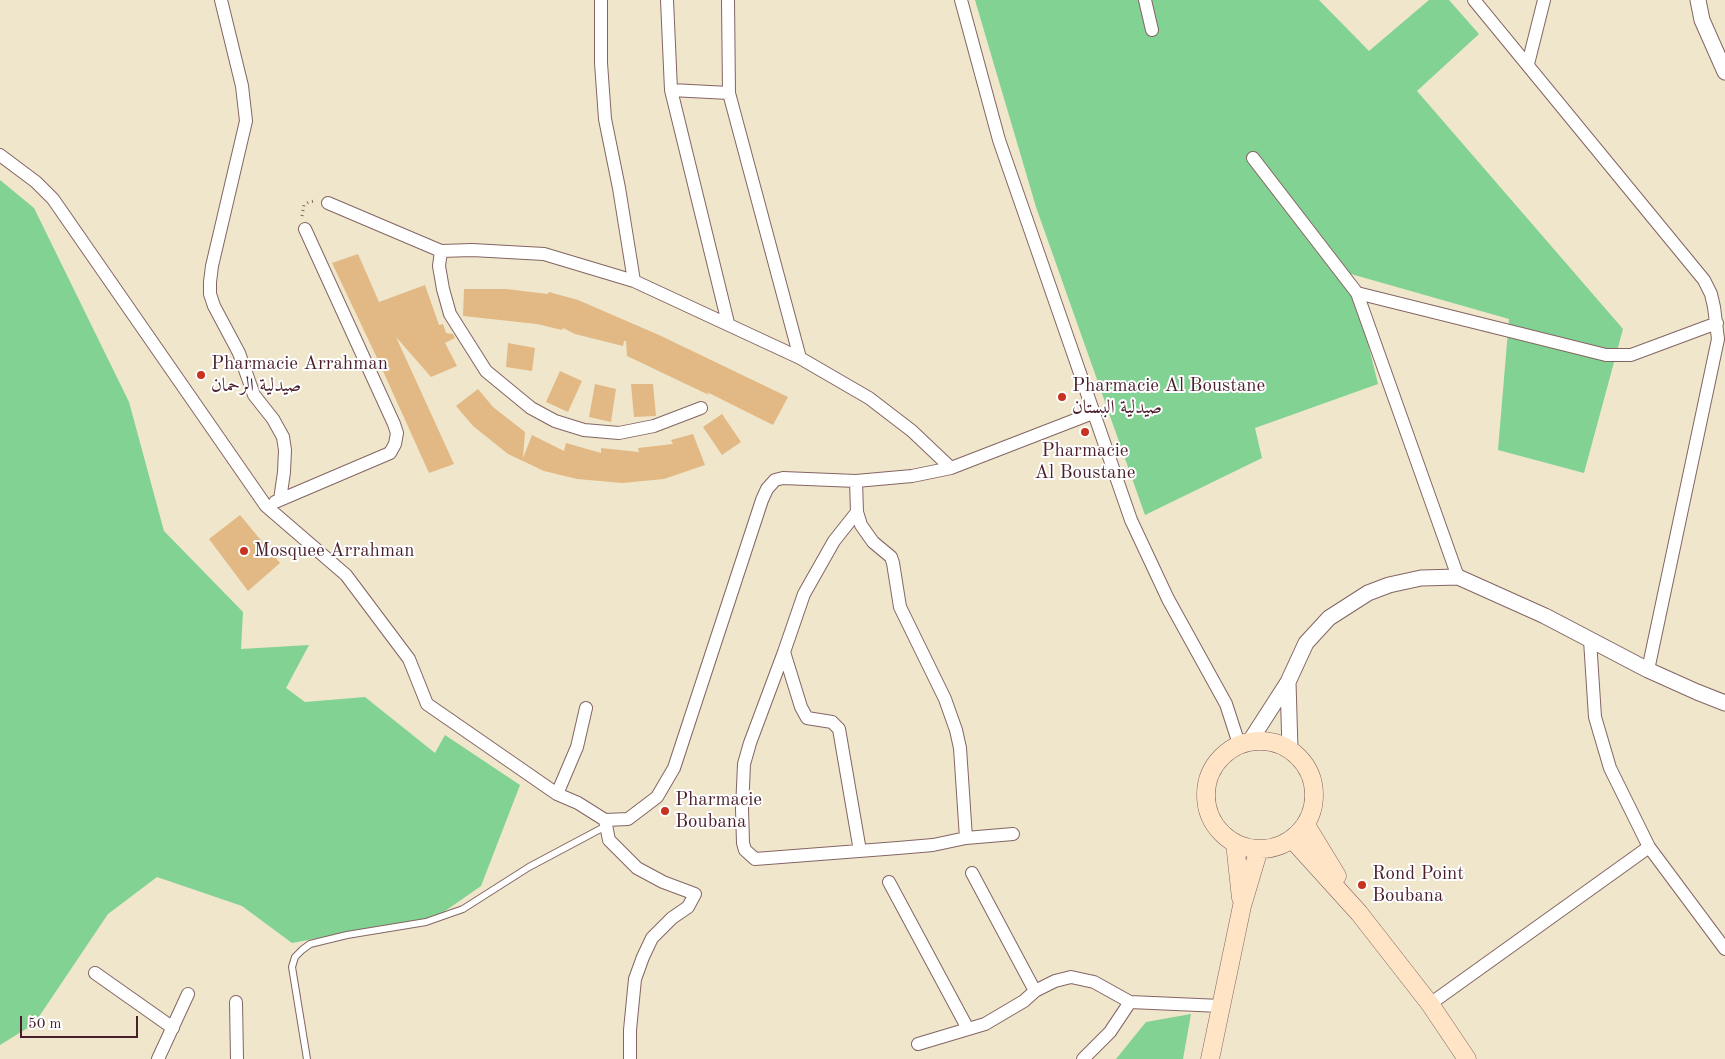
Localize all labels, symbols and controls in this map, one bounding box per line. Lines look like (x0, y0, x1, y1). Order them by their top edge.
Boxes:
place label: Pharmacie Arrahman صيدلية الرحمان (211, 353, 388, 397)
marker: Pharmacie Arrahman صيدلية الرحمان (195, 369, 207, 381)
place label: Pharmacie Al Boustane صيدلية البستان (1072, 375, 1265, 419)
marker: Pharmacie Al Boustane صيدلية البستان (1056, 391, 1068, 403)
marker: Pharmacie Al Boustane (1079, 426, 1091, 438)
place label: Pharmacie Al Boustane (1035, 440, 1135, 484)
place label: Mosquee Arrahman (254, 540, 415, 562)
marker: Mosquee Arrahman (238, 545, 250, 557)
place label: Pharmacie Boubana (675, 789, 762, 833)
marker: Pharmacie Boubana (659, 805, 671, 817)
place label: Rond Point Boubana (1372, 863, 1464, 907)
marker: Rond Point Boubana (1356, 879, 1368, 891)
scale bar (22, 1006, 140, 1038)
text: 50 m (28, 1017, 62, 1032)

